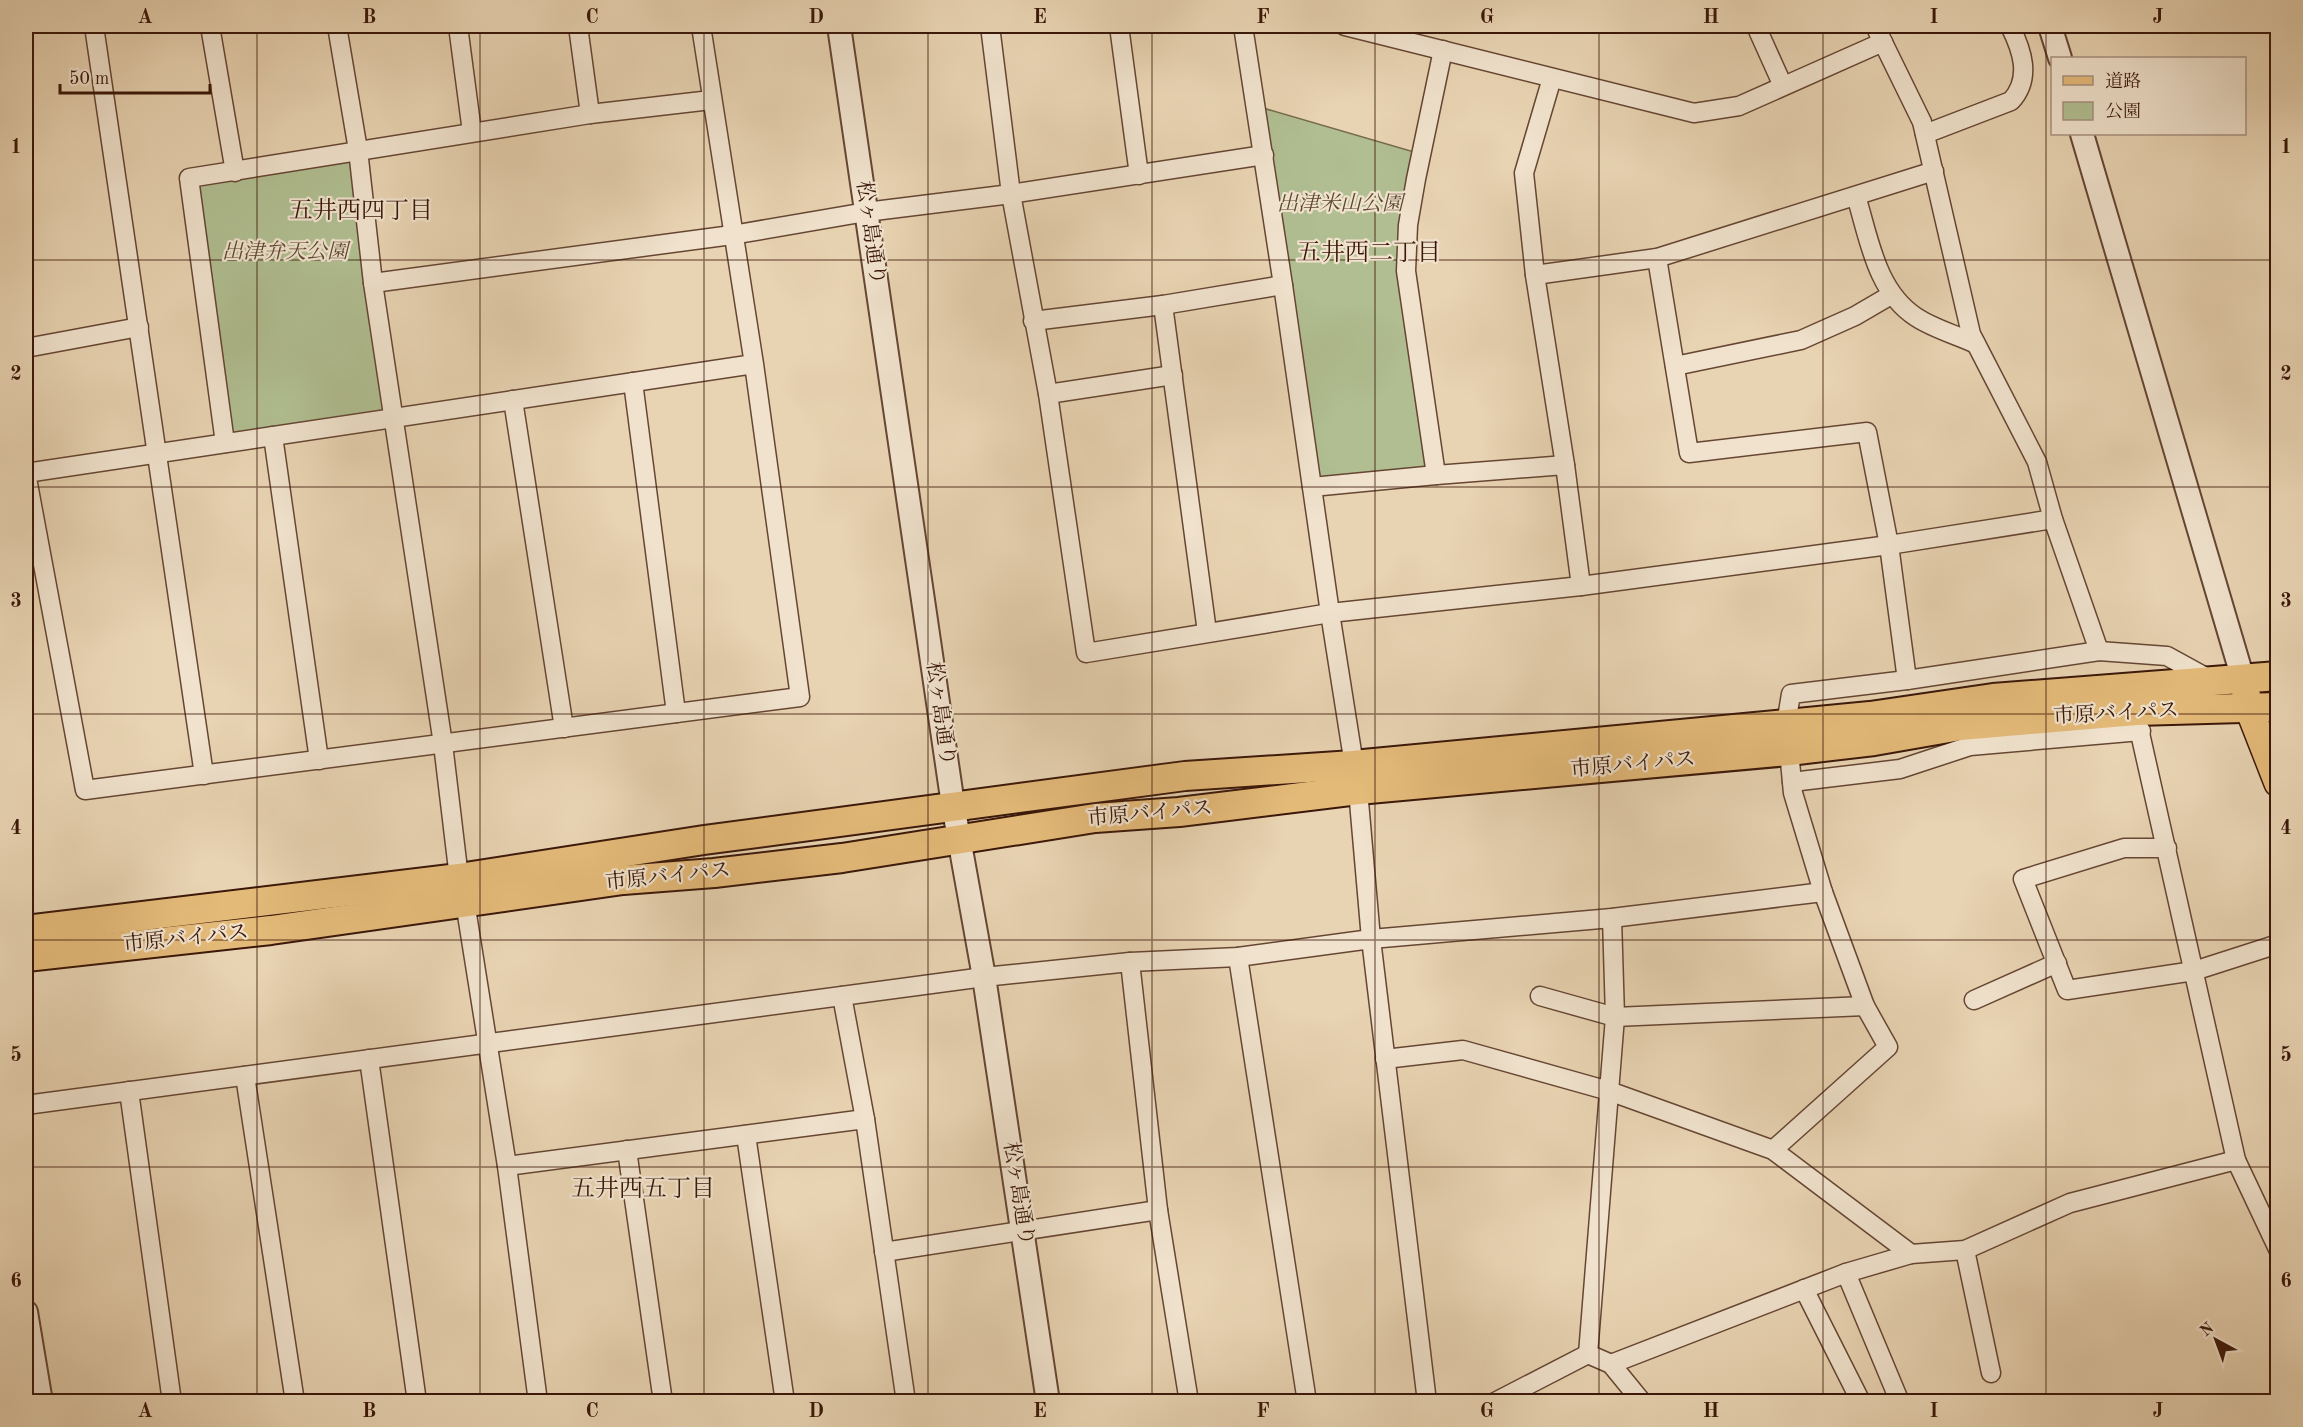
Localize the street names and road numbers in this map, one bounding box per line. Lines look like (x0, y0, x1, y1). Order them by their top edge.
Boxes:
street label: 松ヶ島通り (852, 179, 890, 286)
street label: 松ヶ島通り (922, 660, 960, 767)
street label: 市原バイパス (2053, 698, 2179, 728)
street label: 市原バイパス (1569, 747, 1696, 781)
street label: 市原バイパス (1086, 796, 1213, 830)
street label: 市原バイパス (604, 858, 732, 894)
street label: 市原バイパス (122, 920, 250, 956)
street label: 松ヶ島通り (999, 1140, 1039, 1247)

